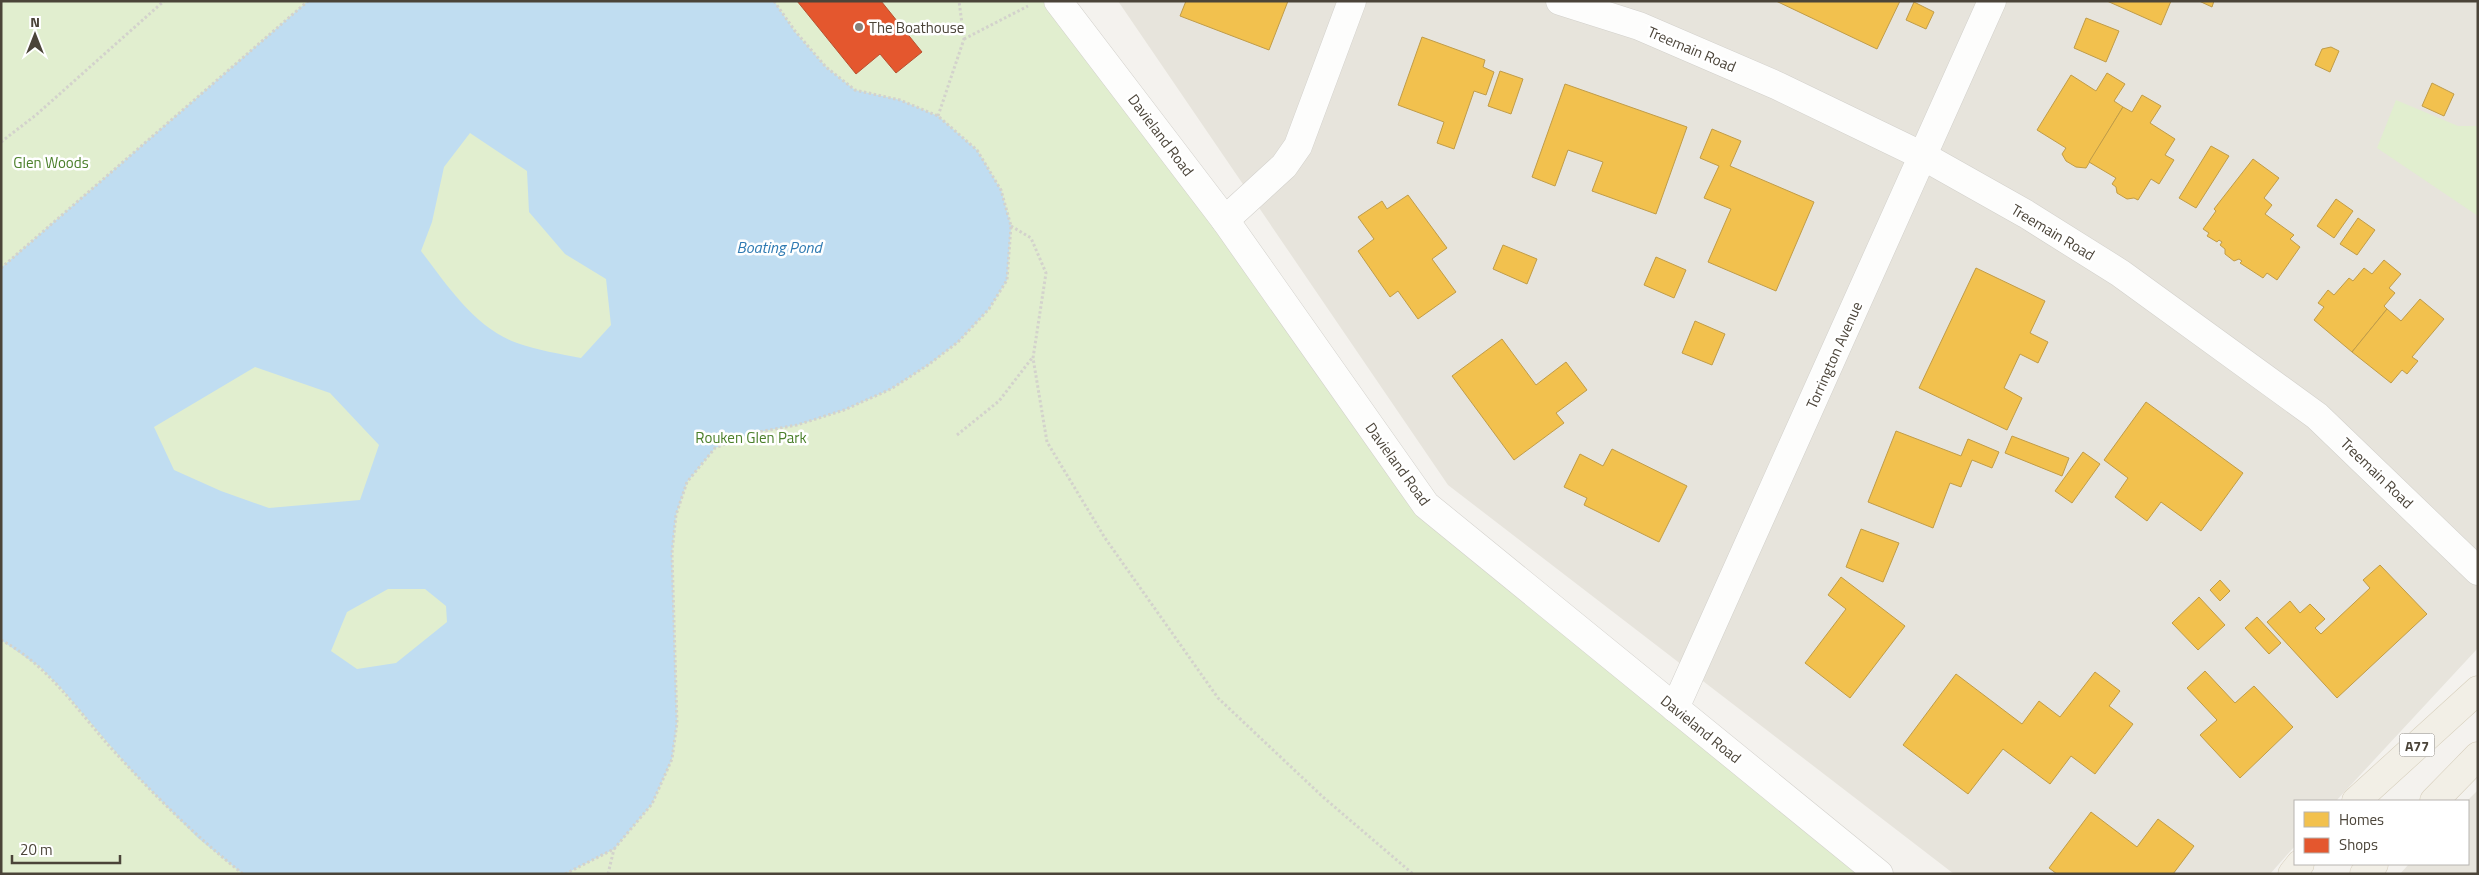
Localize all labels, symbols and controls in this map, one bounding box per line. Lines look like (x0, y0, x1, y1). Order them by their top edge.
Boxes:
north arrow (10, 10, 60, 60)
text: N (30, 11, 40, 32)
place label: The Boathouse (869, 16, 964, 39)
street label: Treemain Road (1644, 20, 1740, 78)
marker: The Boathouse (853, 21, 865, 33)
street label: Davieland Road (1122, 89, 1200, 181)
park label: Glen Woods (13, 151, 89, 174)
street label: Treemain Road (2007, 198, 2099, 266)
water label: Boating Pond (736, 235, 824, 259)
street label: Torrington Avenue (1800, 298, 1868, 412)
street label: Davieland Road (1360, 418, 1436, 510)
park label: Rouken Glen Park (695, 426, 807, 449)
street label: Treemain Road (2335, 432, 2419, 514)
street label: Davieland Road (1656, 689, 1746, 769)
road number: A77 (2400, 734, 2434, 756)
legend (2294, 800, 2469, 865)
text: Homes (2339, 808, 2384, 831)
scale bar (12, 832, 120, 864)
text: Shops (2339, 833, 2378, 856)
text: 20 m (20, 838, 53, 861)

